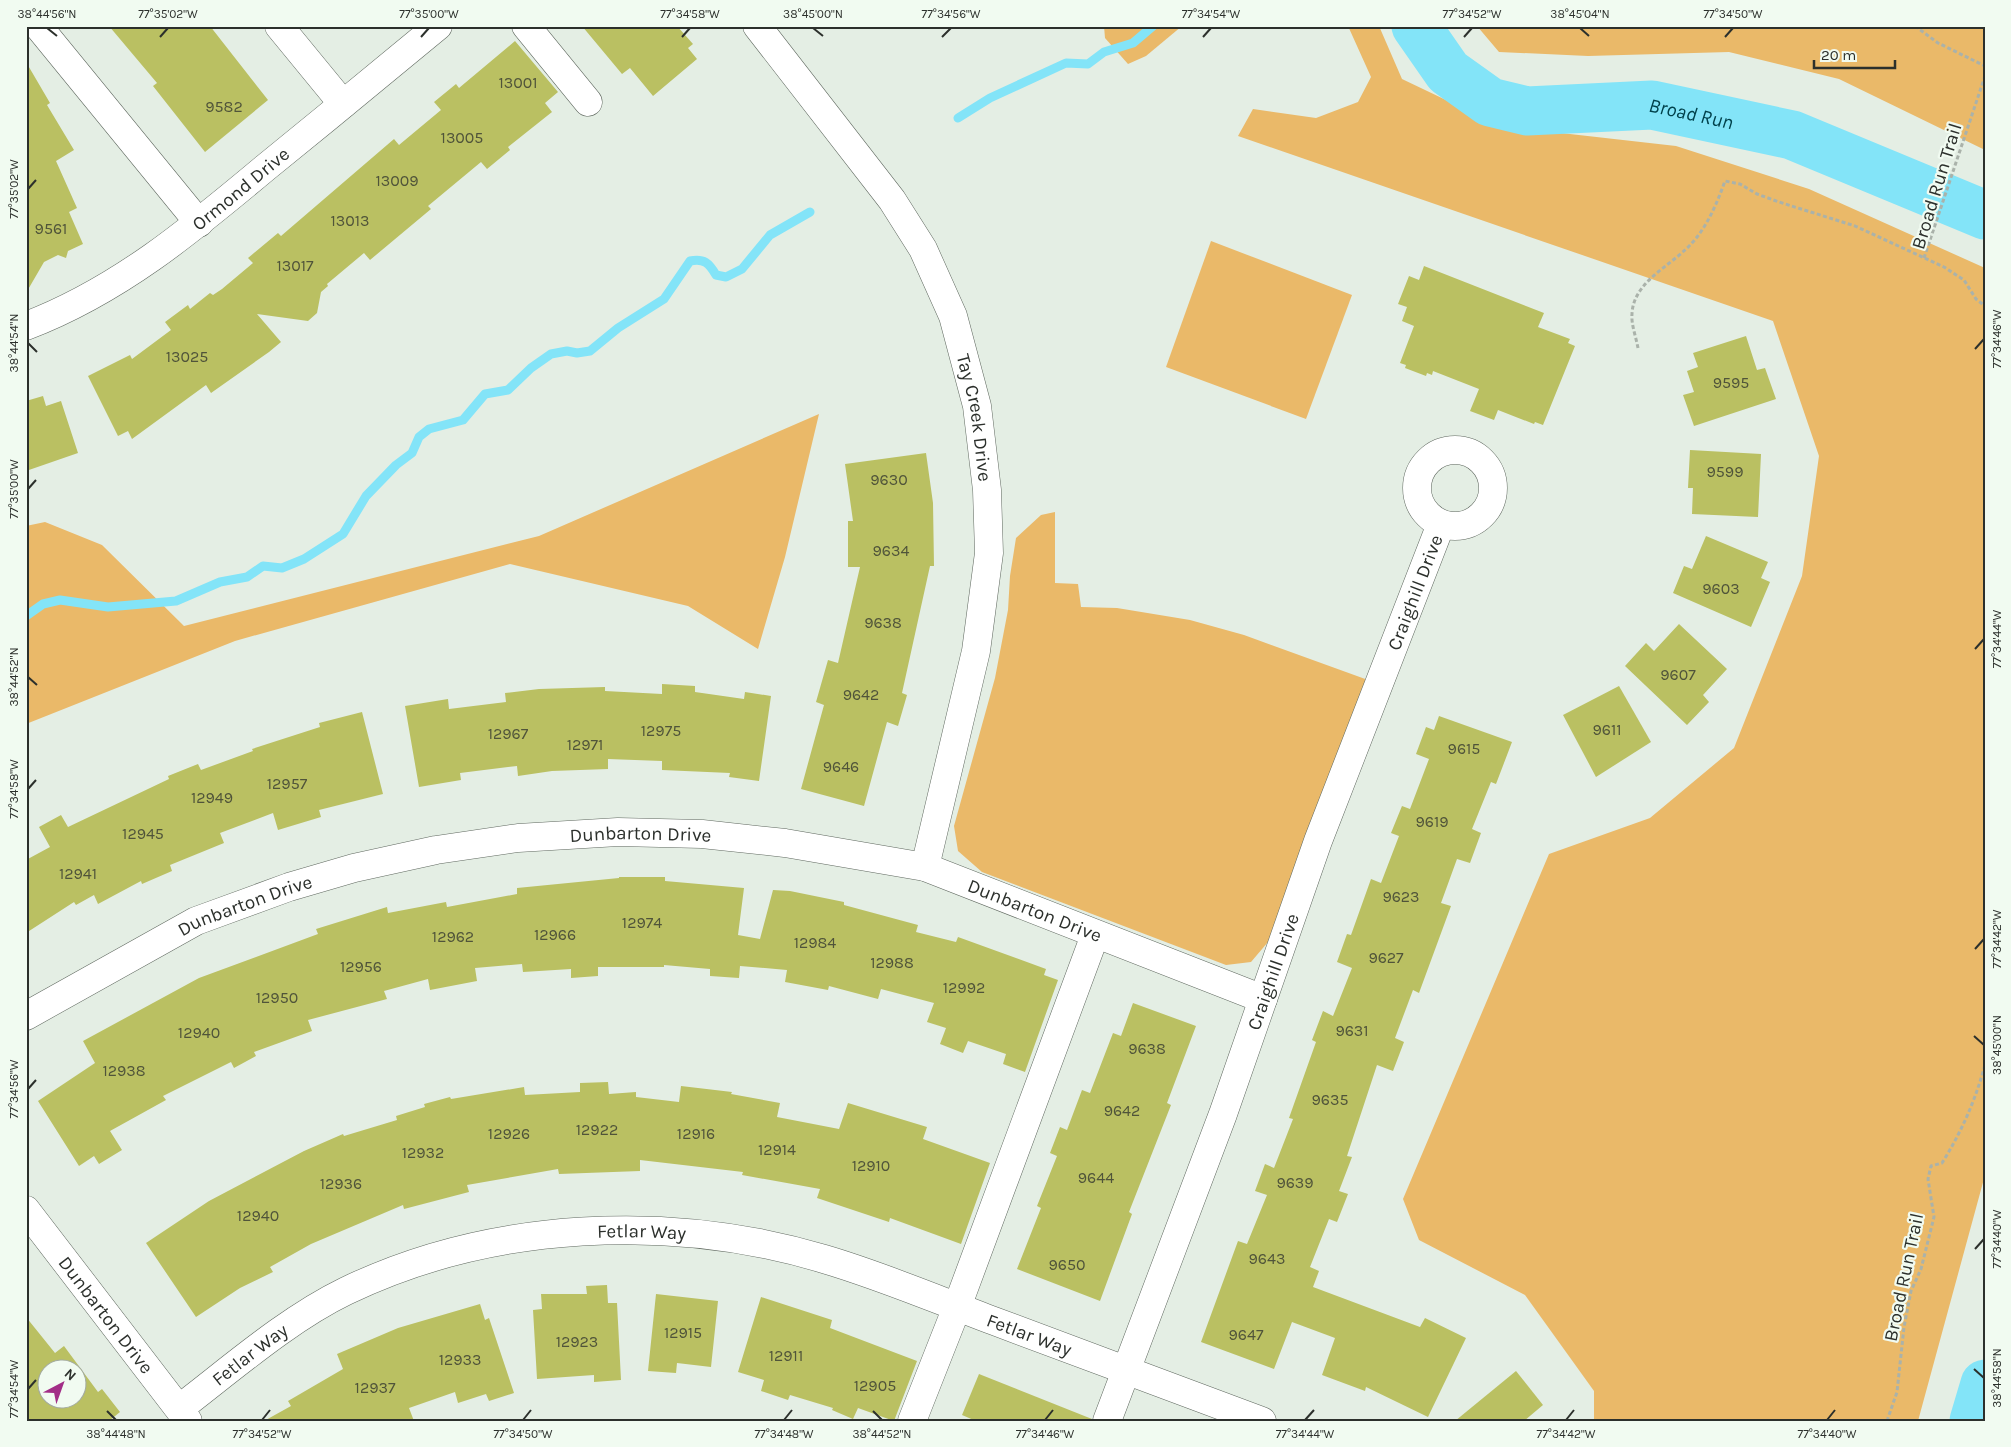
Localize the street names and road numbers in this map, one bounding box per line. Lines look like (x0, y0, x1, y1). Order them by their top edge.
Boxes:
street label: Broad Run Trail (1907, 121, 1967, 252)
street label: Ormond Drive (188, 143, 294, 235)
street label: Tay Creek Drive (952, 352, 996, 483)
street label: Craighill Drive (1383, 532, 1448, 654)
street label: Dunbarton Drive (569, 822, 713, 847)
street label: Dunbarton Drive (174, 871, 315, 941)
street label: Dunbarton Drive (964, 875, 1105, 947)
street label: Craighill Drive (1243, 911, 1304, 1033)
street label: Broad Run Trail (1880, 1211, 1928, 1343)
street label: Fetlar Way (597, 1220, 687, 1245)
street label: Dunbarton Drive (54, 1252, 158, 1378)
street label: Fetlar Way (983, 1309, 1075, 1361)
street label: Fetlar Way (208, 1319, 292, 1391)

